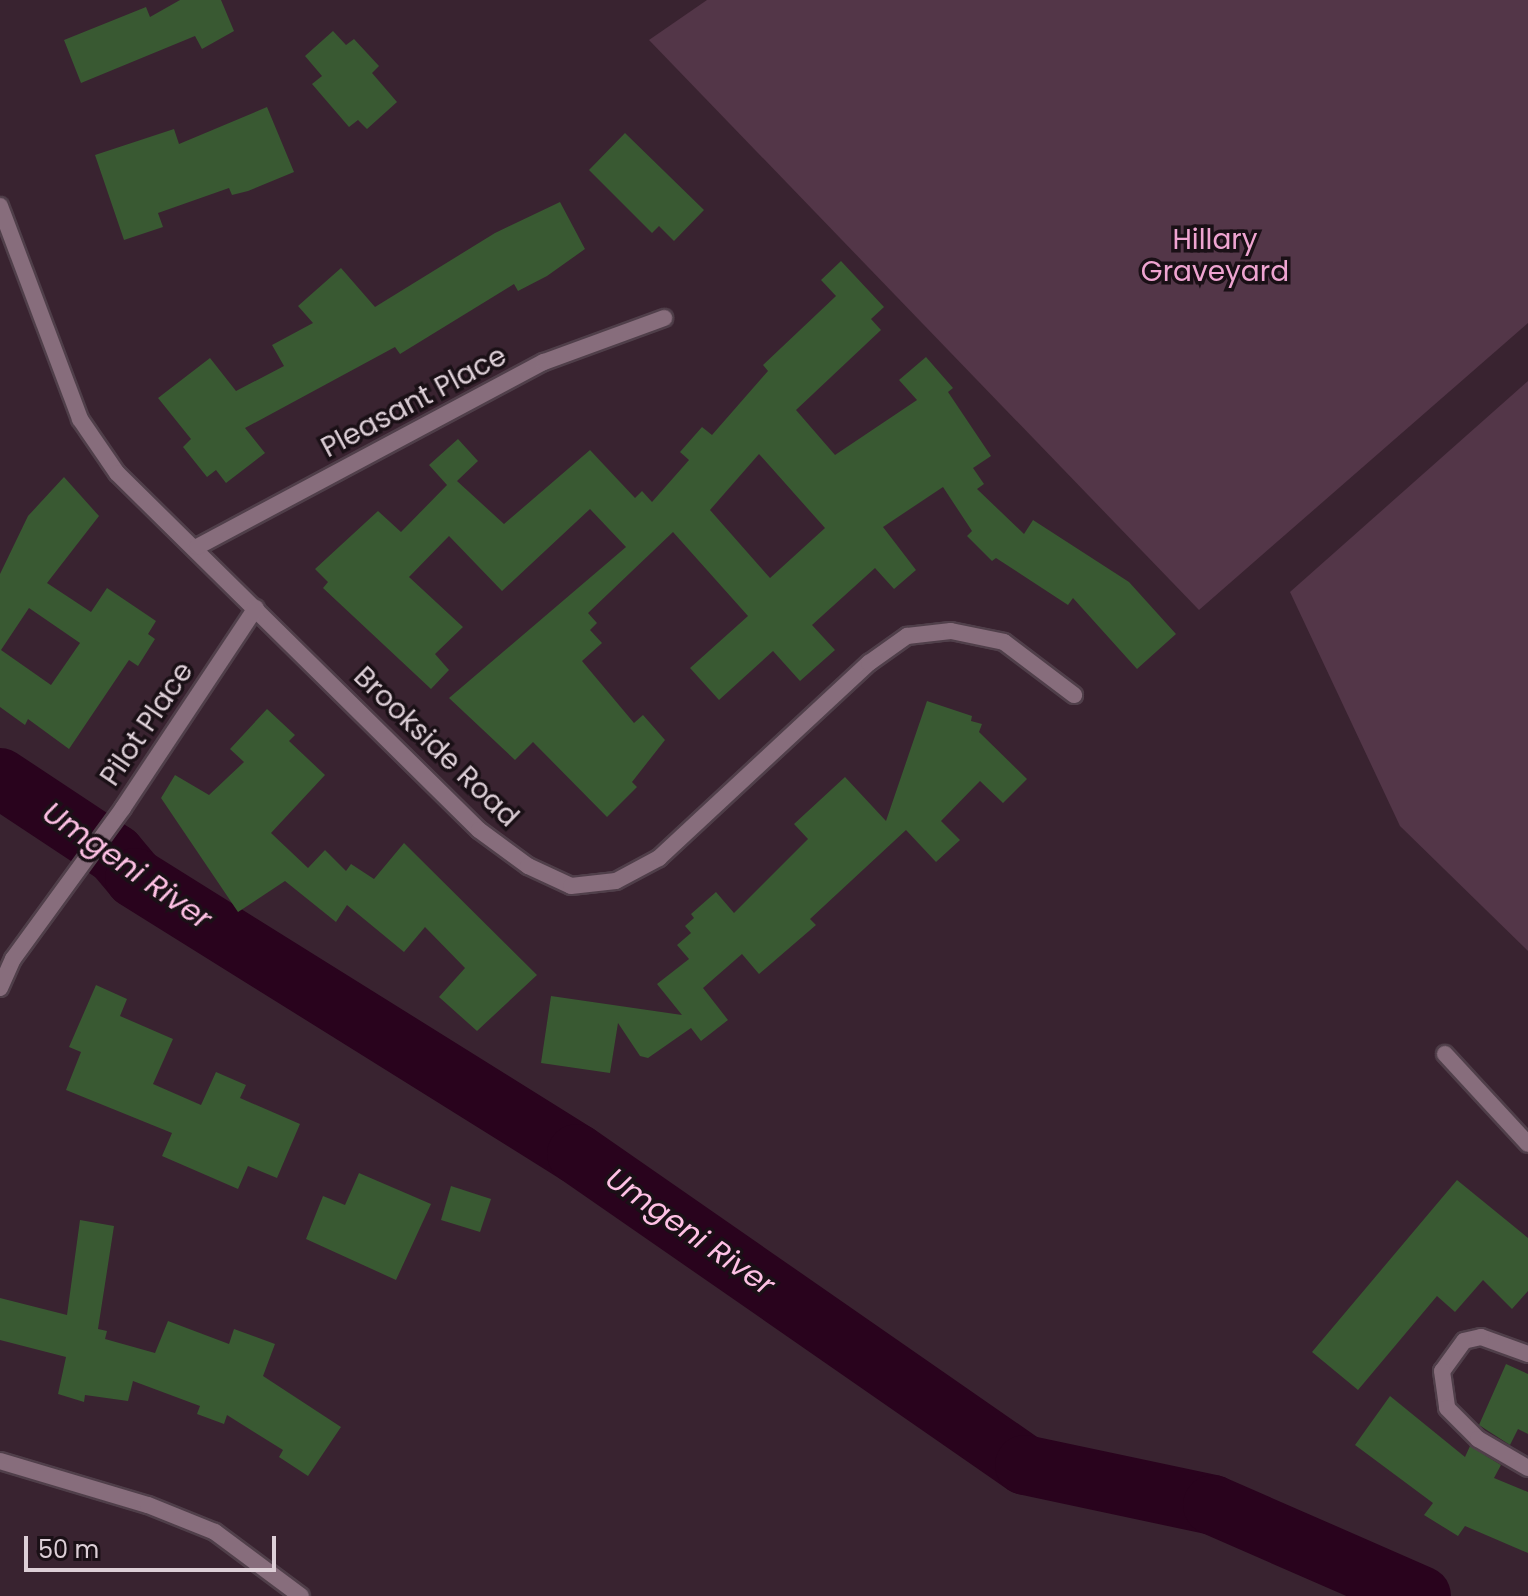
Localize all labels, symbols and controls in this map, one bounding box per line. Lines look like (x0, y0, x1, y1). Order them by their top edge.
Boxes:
park label: Hillary Graveyard (1141, 223, 1289, 289)
street label: Pleasant Place (316, 339, 512, 465)
street label: Pilot Place (93, 656, 201, 792)
street label: Brookside Road (347, 660, 525, 834)
water label: Umgeni River (36, 795, 218, 937)
water label: Umgeni River (599, 1161, 781, 1303)
scale bar (28, 1520, 280, 1570)
text: 50 m (38, 1533, 99, 1566)

